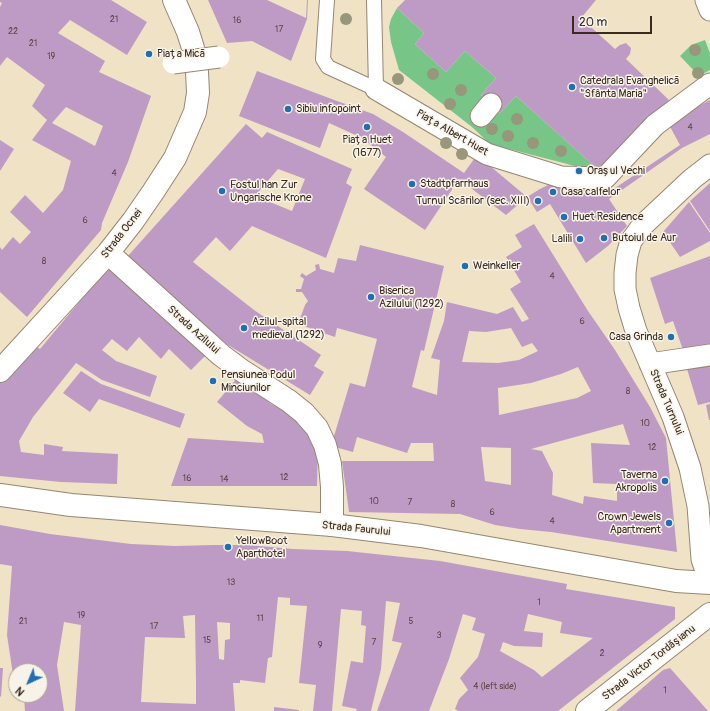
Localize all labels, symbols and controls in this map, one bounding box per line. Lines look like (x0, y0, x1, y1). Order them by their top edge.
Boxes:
scale bar (574, 8, 654, 34)
house number: 21 (110, 15, 118, 25)
text: 20 m (579, 15, 607, 30)
house number: 16 (233, 16, 241, 26)
house number: 17 (275, 25, 283, 35)
house number: 22 (8, 27, 18, 37)
house number: 21 (29, 39, 37, 49)
place label: Piața Mică (157, 47, 205, 61)
marker: Piața Mică (144, 49, 154, 59)
house number: 19 (47, 52, 55, 62)
place label: Catedrala Evanghelică "Sfânta Maria" (580, 74, 680, 100)
marker: Catedrala Evanghelică "Sfânta Maria" (567, 82, 577, 92)
place label: Sibiu infopoint (296, 102, 361, 116)
marker: Sibiu infopoint (283, 104, 293, 114)
street label: Piața Albert Huet (414, 107, 490, 159)
marker: Piața Huet (1677) (362, 122, 372, 132)
house number: 4 (687, 123, 693, 133)
place label: Piața Huet (1677) (342, 133, 392, 159)
place label: Orașul Vechi (587, 164, 645, 178)
marker: Orașul Vechi (574, 166, 584, 176)
house number: 4 (111, 169, 117, 179)
place label: Stadtpfarrhaus (420, 177, 488, 191)
place label: Fostul han Zur Ungarische Krone (230, 178, 311, 204)
marker: Stadtpfarrhaus (407, 179, 417, 189)
place label: Casa calfelor (561, 185, 620, 199)
marker: Fostul han Zur Ungarische Krone (217, 186, 227, 196)
marker: Casa calfelor (548, 187, 558, 197)
place label: Turnul Scărilor (sec. XIII) (416, 194, 530, 208)
marker: Turnul Scărilor (sec. XIII) (533, 196, 543, 206)
street label: Strada Ocnei (99, 207, 145, 261)
place label: Huet Residence (572, 210, 643, 224)
marker: Huet Residence (559, 212, 569, 222)
house number: 6 (82, 216, 88, 226)
place label: Butoiul de Aur (612, 231, 676, 245)
place label: Lalili (552, 232, 572, 246)
marker: Butoiul de Aur (599, 233, 609, 243)
marker: Lalili (575, 234, 585, 244)
house number: 8 (42, 257, 46, 267)
place label: Weinkeller (473, 259, 520, 273)
marker: Weinkeller (460, 261, 470, 271)
house number: 4 (549, 272, 555, 282)
place label: Biserica Azilului (1292) (379, 284, 444, 310)
marker: Biserica Azilului (1292) (366, 292, 376, 302)
street label: Strada Azilului (164, 303, 222, 357)
place label: Azilul-spital medieval (1292) (252, 315, 325, 341)
house number: 6 (579, 317, 585, 327)
marker: Azilul-spital medieval (1292) (239, 323, 249, 333)
place label: Casa Grinda (609, 330, 663, 344)
marker: Casa Grinda (666, 332, 676, 342)
street label: Strada Turnului (646, 367, 686, 437)
place label: Pensiunea Podul Minciunilor (221, 368, 295, 394)
marker: Pensiunea Podul Minciunilor (208, 376, 218, 386)
house number: 8 (626, 387, 630, 397)
house number: 10 (640, 419, 650, 429)
house number: 12 (648, 443, 656, 453)
place label: Taverna Akropolis (615, 468, 657, 494)
house number: 12 (280, 473, 288, 483)
house number: 16 (183, 474, 191, 484)
house number: 14 (220, 475, 228, 485)
marker: Taverna Akropolis (660, 476, 670, 486)
house number: 10 (369, 497, 379, 507)
house number: 7 (408, 498, 412, 508)
house number: 8 (451, 500, 455, 510)
house number: 6 (489, 508, 495, 518)
place label: Crown Jewels Apartment (598, 510, 661, 536)
house number: 4 (549, 517, 555, 527)
marker: Crown Jewels Apartment (664, 518, 674, 528)
street label: Strada Faurului (321, 519, 391, 539)
place label: YellowBoot Aparthotel (236, 534, 288, 560)
marker: YellowBoot Aparthotel (223, 542, 233, 552)
house number: 13 (227, 578, 235, 588)
house number: 1 (537, 598, 541, 608)
house number: 19 (77, 611, 85, 621)
house number: 11 (256, 614, 264, 624)
house number: 21 (19, 617, 27, 627)
house number: 5 (409, 617, 413, 627)
house number: 17 (150, 622, 158, 632)
street label: Strada Victor Tordășianu (600, 622, 698, 704)
house number: 3 (436, 631, 442, 641)
house number: 15 (203, 636, 211, 646)
house number: 7 (372, 638, 376, 648)
house number: 9 (318, 641, 322, 651)
house number: 2 (599, 649, 605, 659)
north arrow (8, 663, 48, 703)
house number: 4 (left side) (473, 682, 517, 692)
text: N (13, 684, 27, 699)
house number: 1 (663, 686, 667, 696)

